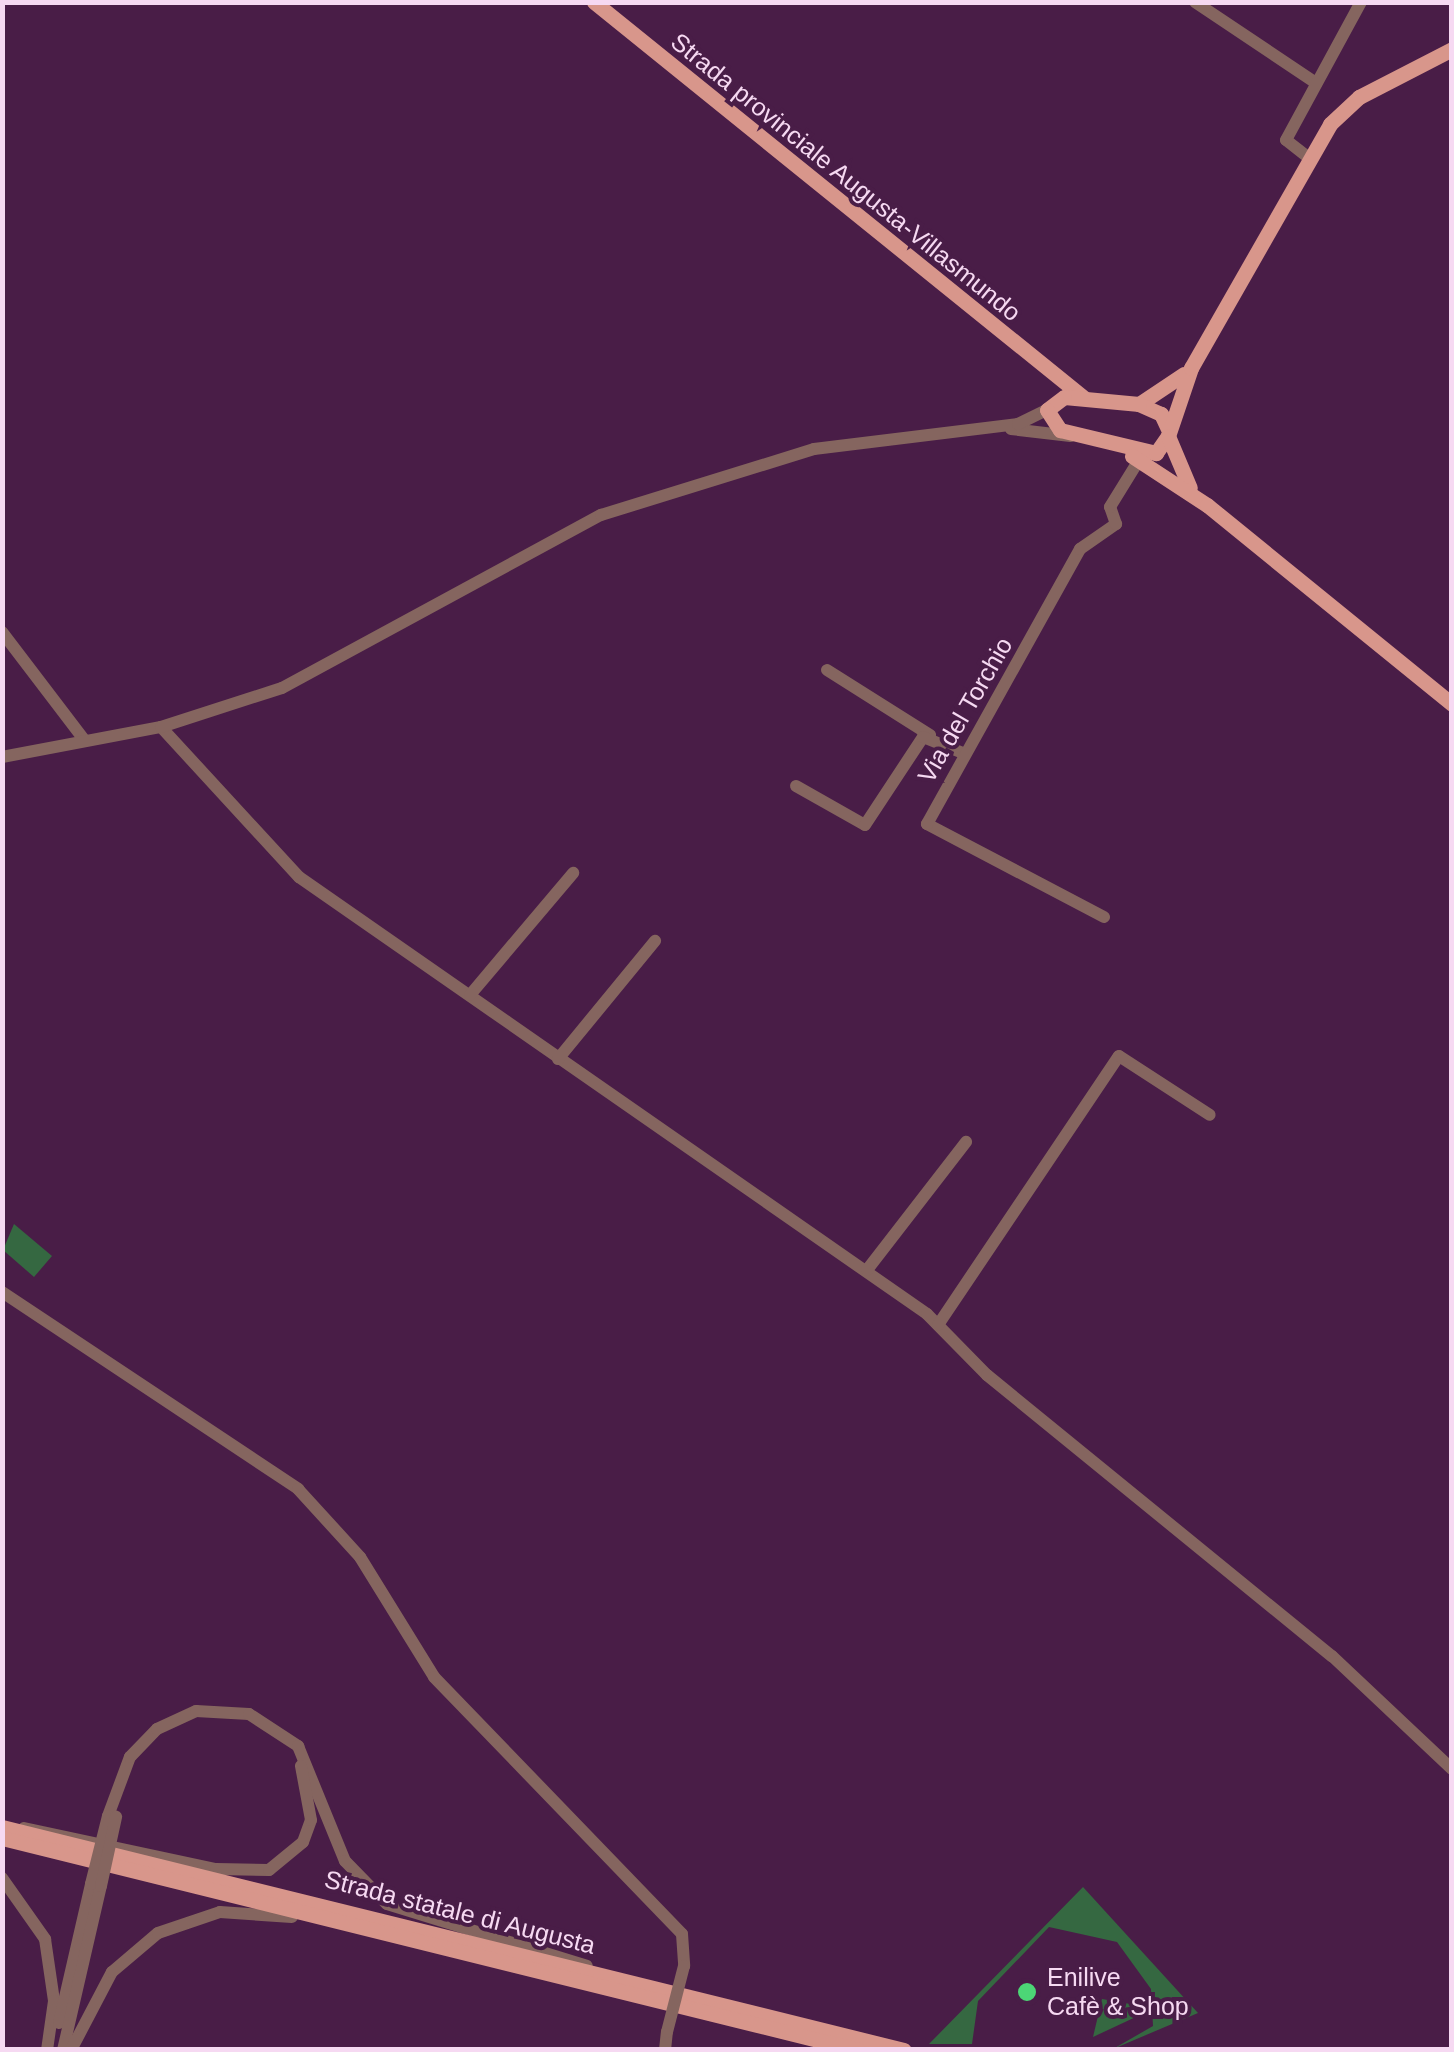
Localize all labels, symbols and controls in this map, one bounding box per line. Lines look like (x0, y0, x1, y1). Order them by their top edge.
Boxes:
street label: Strada provinciale Augusta-Villasmundo (664, 26, 1028, 328)
street label: Via del Torchio (911, 632, 1019, 788)
street label: Strada statale di Augusta (321, 1864, 599, 1960)
place label: Enilive Cafè & Shop (1047, 1963, 1189, 2022)
marker: Enilive Cafè & Shop (1016, 1981, 1038, 2003)

